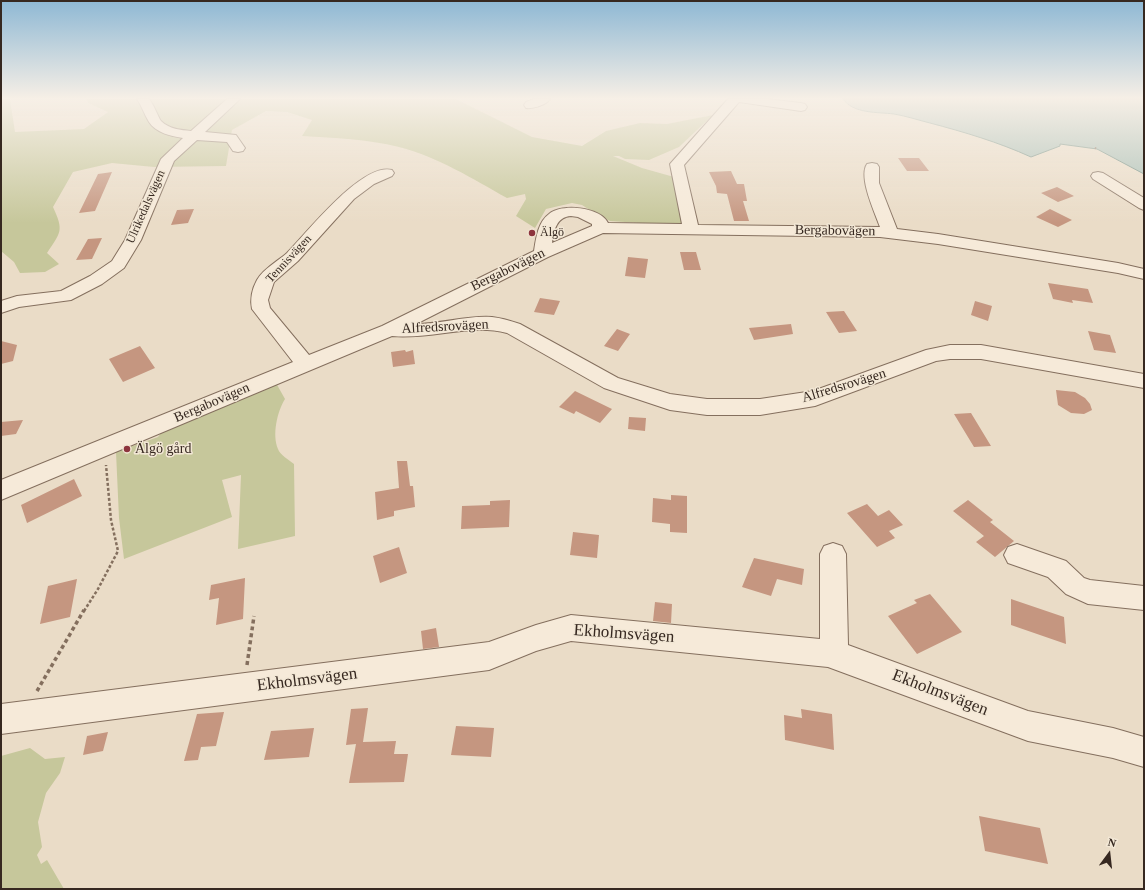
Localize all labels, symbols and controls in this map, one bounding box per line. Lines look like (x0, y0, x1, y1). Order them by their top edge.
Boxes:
street label: Ulrikedalsvägen (123, 168, 169, 246)
street label: Bergabovägen (795, 222, 875, 240)
place label: Älgö (540, 226, 564, 240)
marker: Älgö (527, 228, 537, 238)
street label: Tennisvägen (263, 232, 315, 286)
street label: Bergabovägen (468, 245, 548, 295)
street label: Alfredsrovägen (401, 316, 489, 338)
street label: Alfredsrovägen (800, 365, 888, 407)
street label: Bergabovägen (172, 380, 252, 426)
place label: Älgö gård (135, 441, 191, 457)
marker: Älgö gård (122, 444, 132, 454)
street label: Ekholmsvägen (573, 620, 675, 648)
street label: Ekholmsvägen (256, 664, 358, 696)
street label: Ekholmsvägen (889, 665, 991, 721)
north arrow (1089, 834, 1129, 874)
text: N (1107, 836, 1117, 849)

